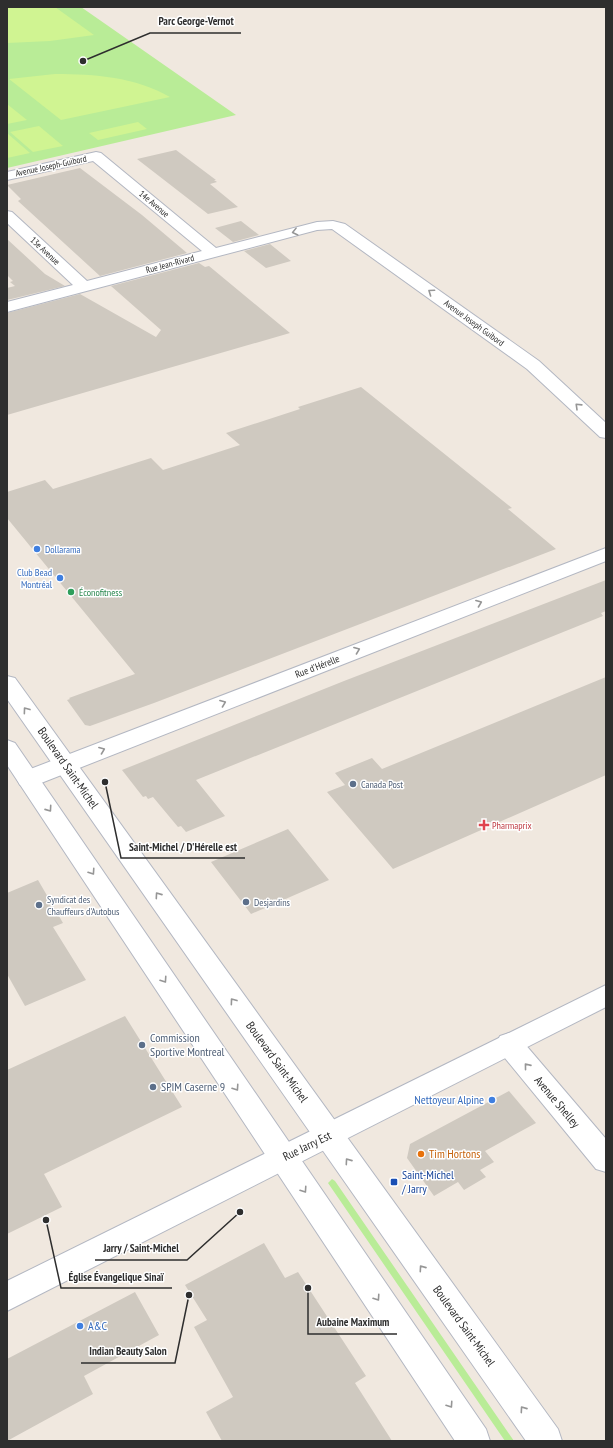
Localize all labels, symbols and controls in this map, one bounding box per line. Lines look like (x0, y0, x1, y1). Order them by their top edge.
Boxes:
callout: Parc George-Vernot (150, 10, 241, 33)
text: Parc George-Vernot (158, 14, 234, 28)
street label: Avenue Joseph-Guibord (14, 153, 88, 178)
street label: 14e Avenue (137, 188, 172, 220)
one-way arrow (292, 227, 298, 235)
street label: 13e Avenue (28, 234, 63, 267)
street label: Rue Jean-Rivard (144, 252, 195, 275)
one-way arrow (429, 290, 436, 297)
street label: Avenue Joseph Guibord (442, 297, 507, 348)
one-way arrow (575, 403, 583, 411)
place label: Dollarama (45, 543, 80, 556)
marker: Dollarama (32, 544, 42, 554)
place label: Club Bead Montréal (17, 566, 53, 591)
marker: Club Bead Montréal (55, 573, 65, 583)
place label: Éconofitness (79, 586, 123, 599)
marker: Éconofitness (66, 587, 76, 597)
one-way arrow (475, 600, 482, 608)
one-way arrow (354, 647, 361, 655)
street label: Rue d'Hérelle (293, 652, 341, 681)
one-way arrow (220, 699, 227, 707)
one-way arrow (24, 707, 31, 714)
street label: Boulevard Saint-Michel (35, 724, 102, 811)
one-way arrow (99, 747, 106, 755)
place label: Canada Post (361, 778, 403, 791)
marker: Canada Post (348, 779, 358, 789)
one-way arrow (44, 805, 52, 812)
place label: Pharmaprix (492, 819, 532, 832)
marker: Pharmaprix (479, 820, 489, 830)
callout: Saint-Michel / D'Hérelle est (121, 835, 245, 858)
text: Saint-Michel / D'Hérelle est (129, 840, 238, 854)
one-way arrow (87, 868, 95, 875)
one-way arrow (155, 892, 163, 899)
place label: Syndicat des Chauffeurs d'Autobus (47, 893, 120, 918)
place label: Desjardins (254, 896, 291, 909)
marker: Desjardins (241, 897, 251, 907)
marker: Syndicat des Chauffeurs d'Autobus (34, 900, 44, 910)
one-way arrow (159, 976, 167, 983)
one-way arrow (231, 998, 238, 1005)
street label: Boulevard Saint-Michel (243, 1018, 312, 1105)
place label: Commission Sportive Montreal (150, 1030, 225, 1059)
marker: Commission Sportive Montreal (137, 1040, 147, 1050)
one-way arrow (524, 1063, 531, 1070)
street label: Avenue Shelley (531, 1073, 584, 1131)
place label: SPIM Caserne 9 (161, 1079, 225, 1094)
marker: SPIM Caserne 9 (148, 1082, 158, 1092)
one-way arrow (231, 1084, 239, 1091)
place label: Nettoyeur Alpine (414, 1092, 484, 1107)
marker: Nettoyeur Alpine (487, 1095, 497, 1105)
street label: Rue Jarry Est (280, 1127, 334, 1164)
place label: Tim Hortons (429, 1146, 480, 1161)
marker: Tim Hortons (416, 1149, 426, 1159)
one-way arrow (345, 1158, 353, 1165)
place label: Saint-Michel / Jarry (401, 1167, 454, 1196)
marker: Saint-Michel / Jarry (389, 1177, 399, 1187)
one-way arrow (299, 1186, 307, 1193)
callout: Jarry / Saint-Michel (95, 1237, 187, 1260)
text: Jarry / Saint-Michel (102, 1241, 179, 1255)
callout: Église Évangelique Sinaï (61, 1265, 172, 1288)
one-way arrow (420, 1265, 427, 1272)
text: Église Évangelique Sinaï (69, 1270, 164, 1284)
street label: Boulevard Saint-Michel (430, 1282, 499, 1369)
one-way arrow (372, 1293, 379, 1300)
callout: Aubaine Maximum (308, 1311, 397, 1334)
text: Aubaine Maximum (316, 1315, 389, 1329)
place label: A&C (88, 1318, 108, 1333)
marker: A&C (75, 1321, 85, 1331)
callout: Indian Beauty Salon (81, 1340, 175, 1363)
text: Indian Beauty Salon (89, 1344, 167, 1358)
one-way arrow (445, 1401, 453, 1408)
one-way arrow (521, 1407, 528, 1414)

